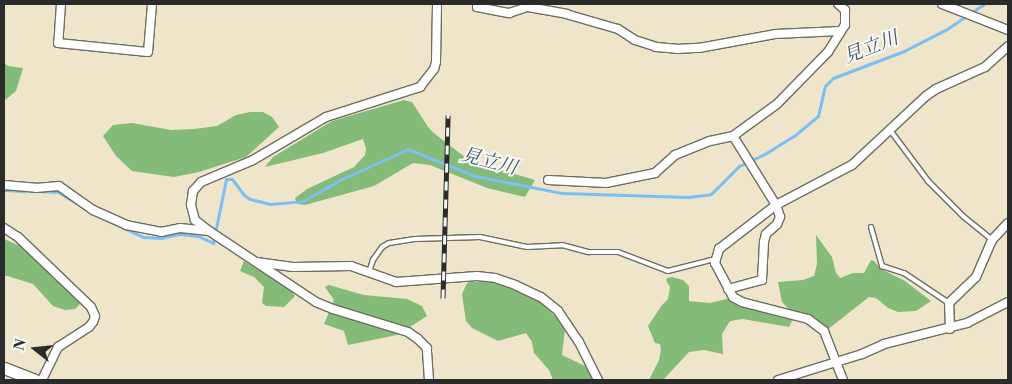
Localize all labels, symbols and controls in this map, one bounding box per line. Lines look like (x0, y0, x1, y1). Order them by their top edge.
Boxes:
water label: 見立川 (840, 27, 902, 69)
water label: 見立川 (459, 144, 519, 180)
north arrow (10, 324, 60, 374)
text: N (10, 337, 31, 353)

